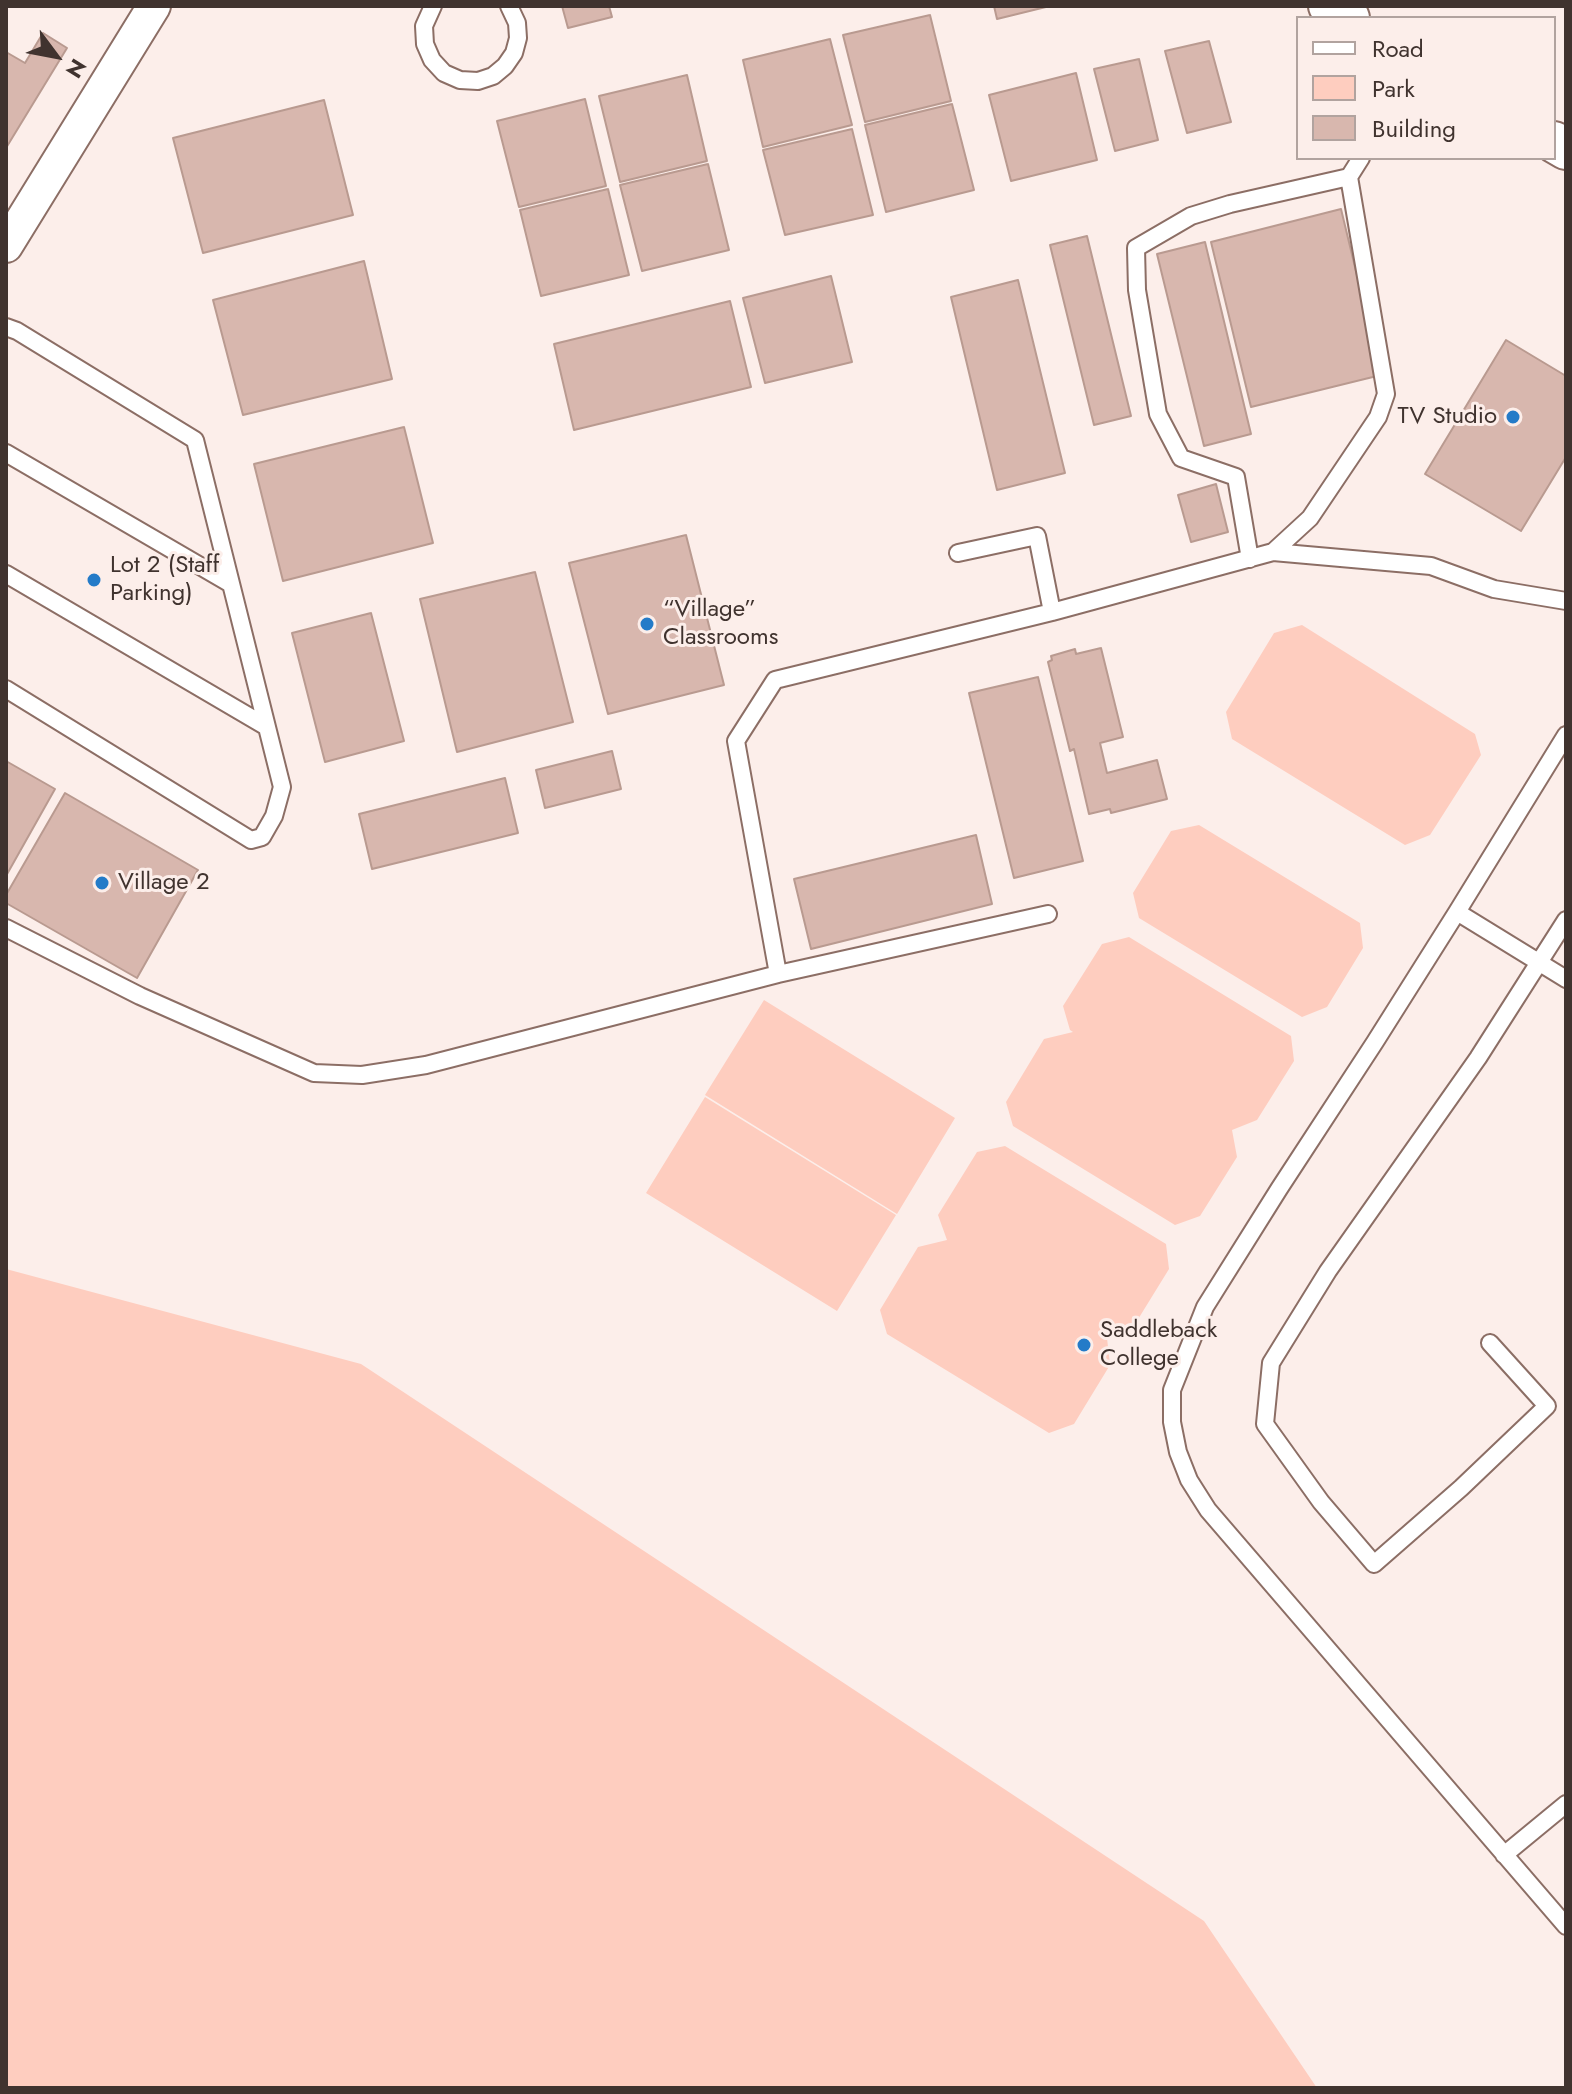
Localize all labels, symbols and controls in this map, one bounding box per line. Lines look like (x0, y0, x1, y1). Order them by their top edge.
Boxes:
north arrow (16, 16, 96, 96)
legend (1296, 16, 1556, 160)
text: Road (1372, 31, 1424, 66)
text: N (58, 53, 95, 85)
text: Park (1372, 71, 1415, 106)
text: Building (1372, 111, 1456, 146)
place label: TV Studio (1398, 403, 1497, 431)
marker: TV Studio (1504, 408, 1522, 426)
place label: Lot 2 (Staff Parking) (110, 552, 219, 608)
marker: Lot 2 (Staff Parking) (85, 571, 103, 589)
place label: “Village” Classrooms (663, 596, 778, 652)
marker: “Village” Classrooms (638, 615, 656, 633)
place label: Village 2 (118, 869, 210, 897)
marker: Village 2 (93, 874, 111, 892)
place label: Saddleback College (1100, 1317, 1217, 1373)
marker: Saddleback College (1075, 1336, 1093, 1354)

